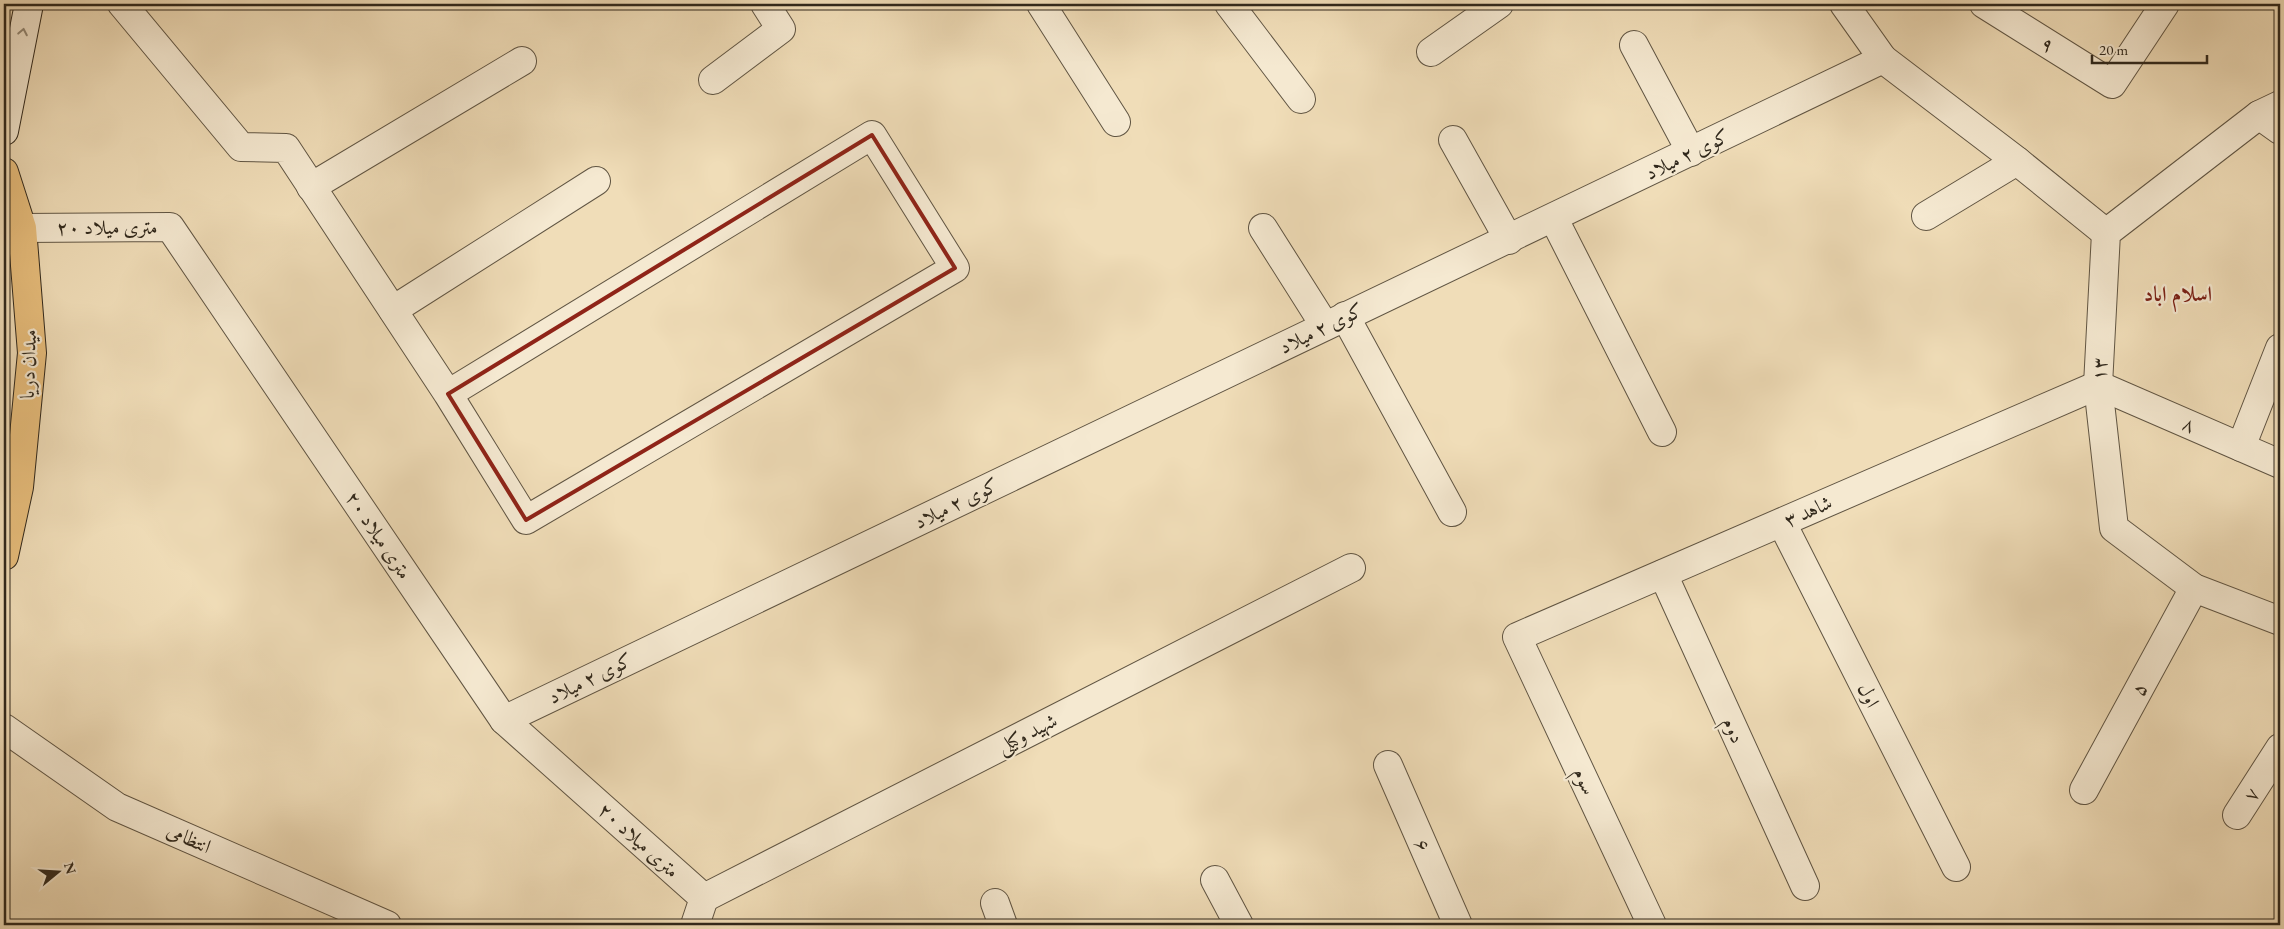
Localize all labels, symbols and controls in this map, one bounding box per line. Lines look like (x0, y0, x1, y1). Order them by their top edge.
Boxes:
one-way arrow (17, 27, 28, 36)
street label: ۹ (2036, 30, 2060, 58)
scale bar (2092, 32, 2206, 64)
text: 20 m (2099, 40, 2128, 59)
street label: کوی ۲ میلاد (1641, 122, 1733, 186)
street label: ۲۰ متری میلاد (57, 214, 157, 240)
district label: اسلام اباد (2144, 280, 2212, 313)
street label: کوی ۲ میلاد (1275, 296, 1367, 360)
street label: میدان دریا (14, 329, 42, 399)
street label: ۱۳ (2086, 357, 2112, 381)
street label: ۸ (2179, 410, 2199, 438)
street label: کوی ۲ میلاد (910, 471, 1002, 535)
street label: ۲۰ متری میلاد (340, 486, 418, 584)
street label: شاهد ۳ (1780, 489, 1836, 533)
street label: کوی ۲ میلاد (544, 646, 636, 710)
street label: اول (1852, 678, 1886, 712)
street label: ۵ (2125, 678, 2153, 700)
street label: شهید وکیلی (993, 707, 1062, 761)
street label: دوم (1712, 713, 1751, 749)
street label: سوم (1563, 763, 1603, 801)
street label: ۷ (2237, 782, 2265, 806)
street label: ۲۰ متری میلاد (593, 797, 685, 883)
street label: انتظامی (163, 817, 215, 859)
street label: ۶ (1409, 835, 1437, 855)
north arrow (32, 846, 82, 896)
text: N (60, 860, 81, 877)

